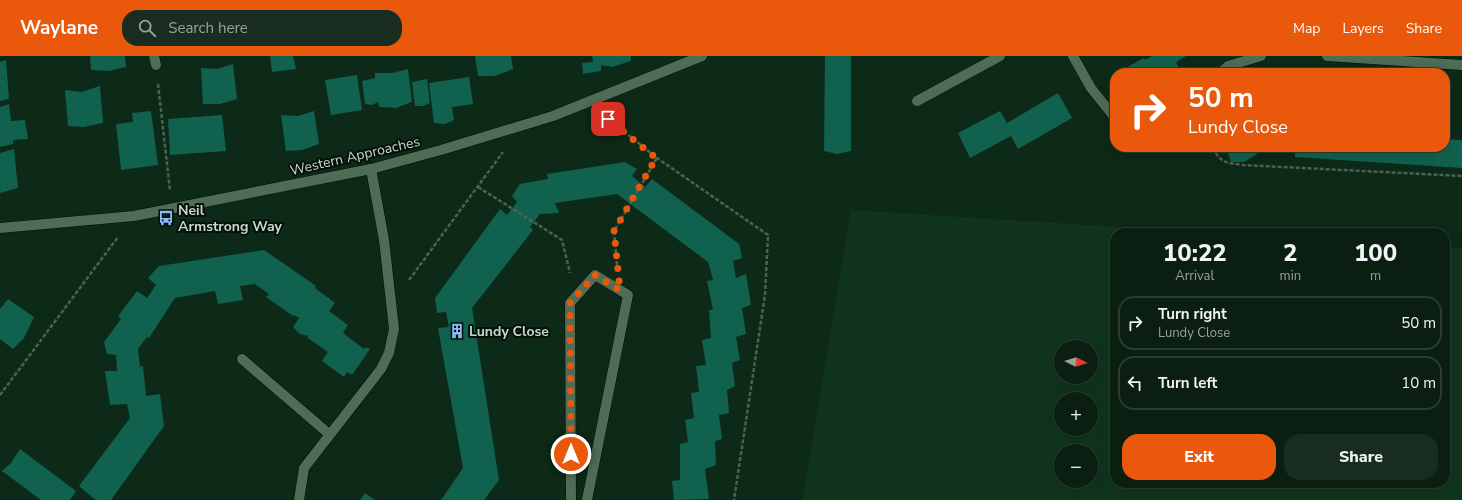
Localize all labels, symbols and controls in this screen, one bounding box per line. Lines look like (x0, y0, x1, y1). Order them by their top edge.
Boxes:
search box (122, 10, 402, 46)
text: Waylane (20, 15, 98, 41)
icon: search (136, 17, 158, 39)
text: Search here (168, 18, 248, 38)
text: Map (1293, 19, 1320, 38)
text: Layers (1342, 19, 1384, 38)
text: Share (1406, 19, 1442, 38)
text: 50 m (1188, 79, 1254, 117)
icon: right (1122, 84, 1174, 136)
pin (591, 102, 625, 136)
icon: arrive (597, 108, 619, 130)
text: Lundy Close (1188, 115, 1288, 139)
street label: Western Approaches (288, 132, 422, 180)
place label: Neil Armstrong Way (178, 201, 283, 236)
bus stop icon: Neil Armstrong Way (157, 209, 175, 227)
text: 10:22 (1163, 237, 1227, 269)
text: 2 (1283, 237, 1298, 269)
text: 100 (1354, 237, 1397, 269)
text: Arrival (1175, 267, 1214, 285)
text: min (1280, 267, 1301, 285)
text: m (1370, 267, 1381, 285)
text: Turn right (1158, 304, 1227, 324)
icon: right (1124, 312, 1146, 334)
text: 50 m (1401, 313, 1436, 333)
building icon: Lundy Close (448, 322, 466, 340)
place label: Lundy Close (469, 322, 549, 341)
text: Lundy Close (1158, 324, 1230, 342)
north arrow (1054, 340, 1098, 384)
map controls (1054, 340, 1098, 488)
icon: left (1124, 372, 1146, 394)
text: Turn left (1158, 373, 1217, 393)
text: 10 m (1401, 373, 1436, 393)
button: + (1054, 392, 1098, 436)
position arrow (550, 433, 592, 475)
button: Exit (1122, 434, 1276, 480)
button: Share (1284, 434, 1438, 480)
button: − (1054, 444, 1098, 488)

